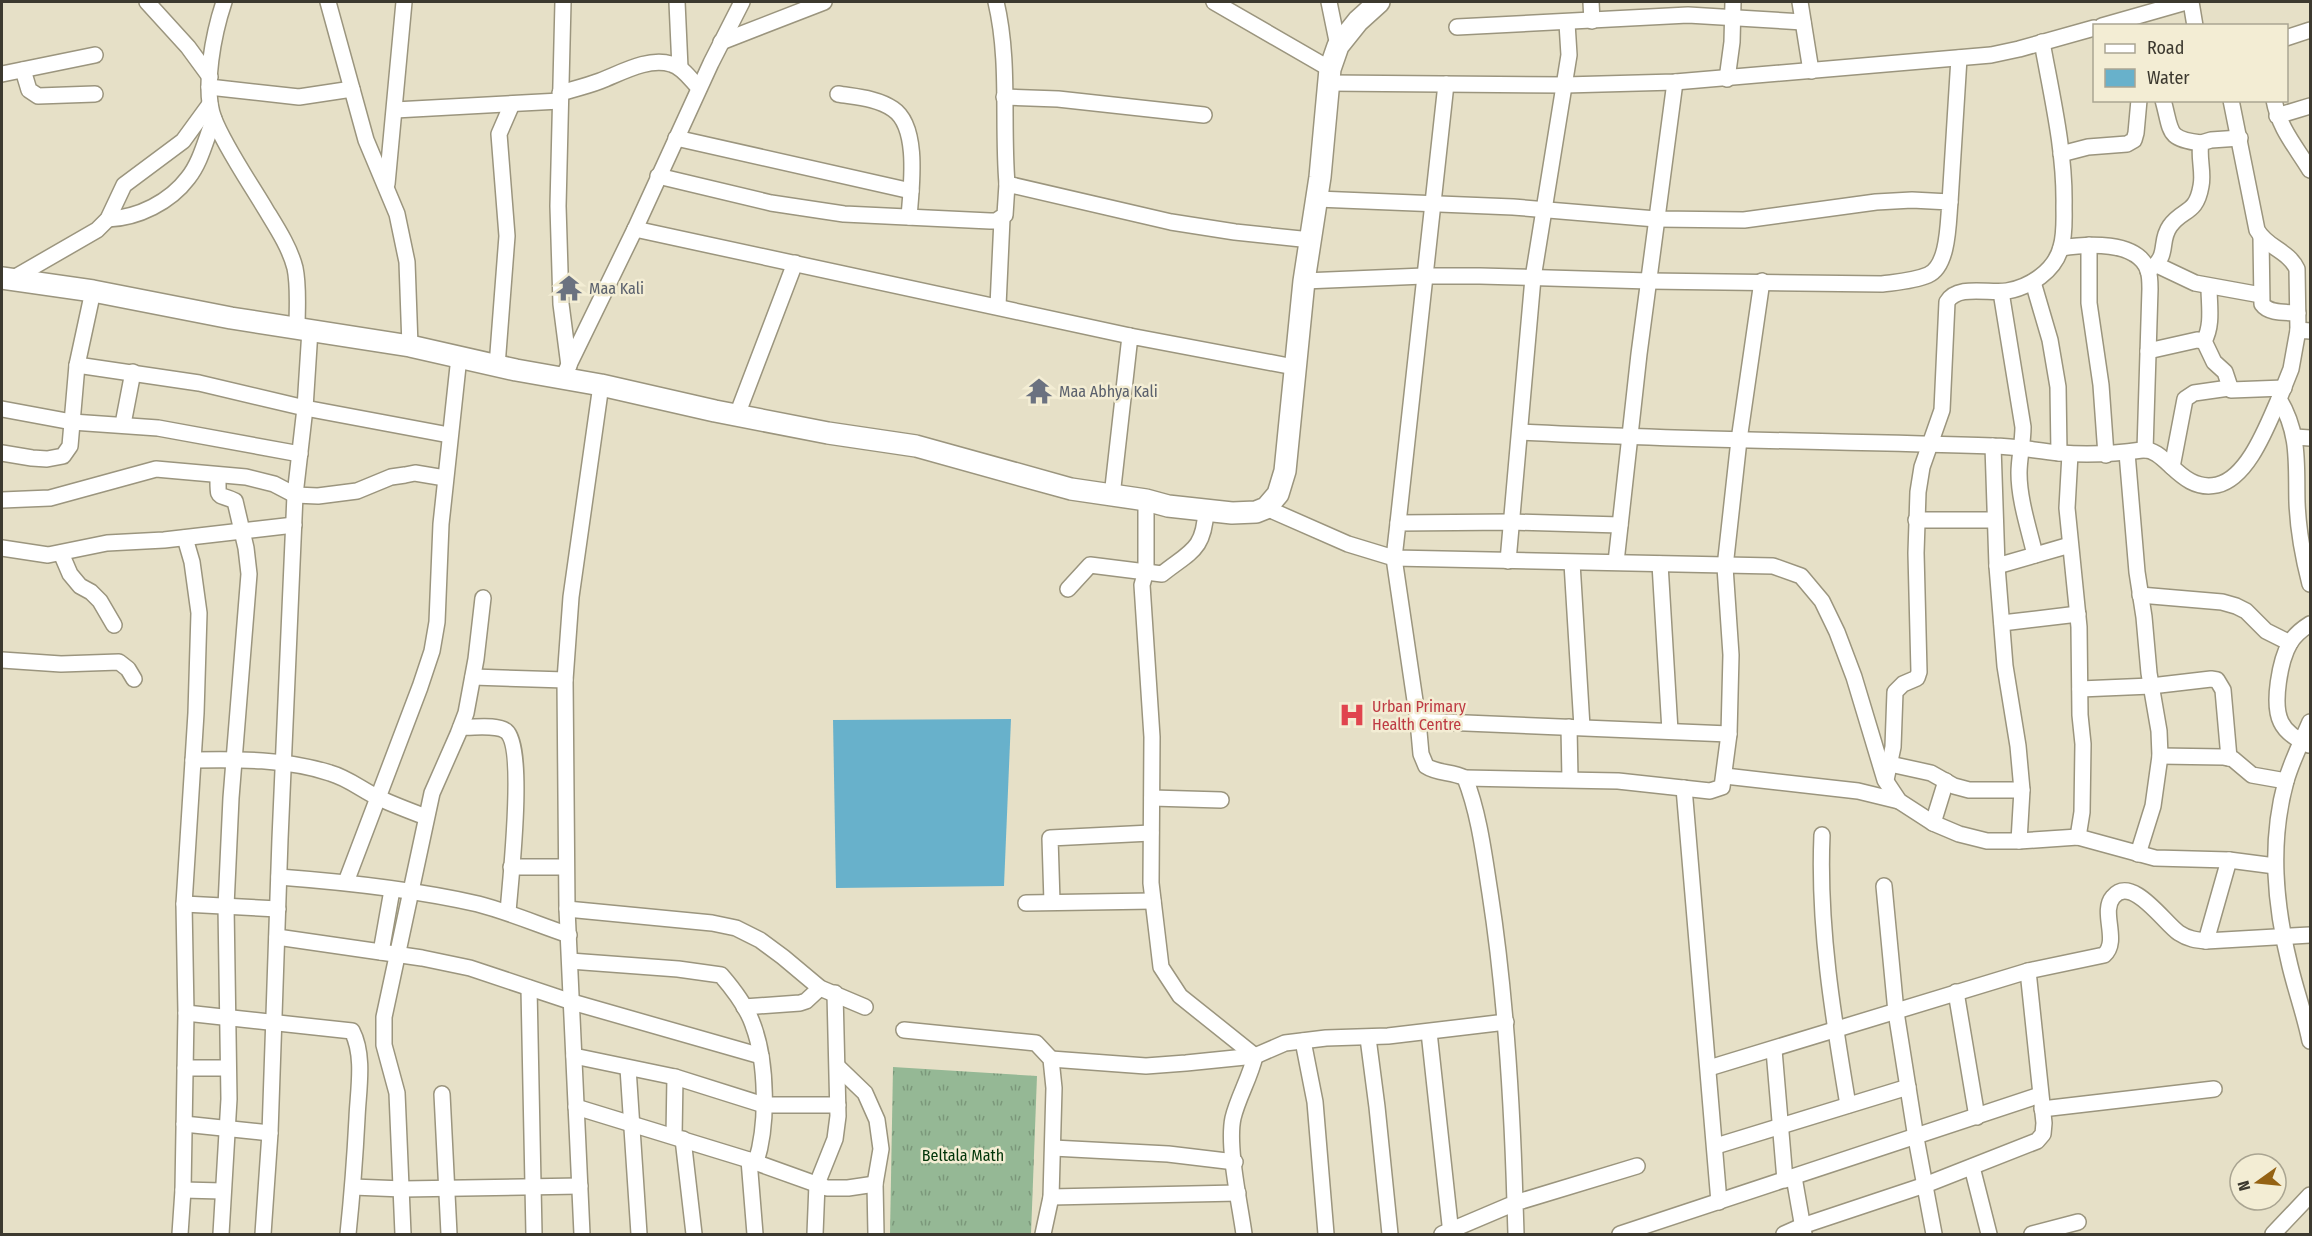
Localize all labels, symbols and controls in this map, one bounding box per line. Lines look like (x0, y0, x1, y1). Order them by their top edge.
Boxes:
legend (2093, 24, 2288, 102)
text: Road (2147, 37, 2184, 59)
text: Water (2147, 67, 2190, 89)
temple icon: Maa Kali (554, 273, 584, 303)
place label: Maa Kali (589, 279, 644, 298)
temple icon: Maa Abhya Kali (1024, 376, 1054, 406)
place label: Maa Abhya Kali (1059, 382, 1158, 401)
place label: Urban Primary Health Centre (1372, 697, 1467, 734)
hospital icon: Urban Primary Health Centre (1337, 700, 1367, 730)
park label: Beltala Math (922, 1146, 1004, 1165)
north arrow (2228, 1152, 2288, 1212)
text: N (2234, 1179, 2254, 1193)

